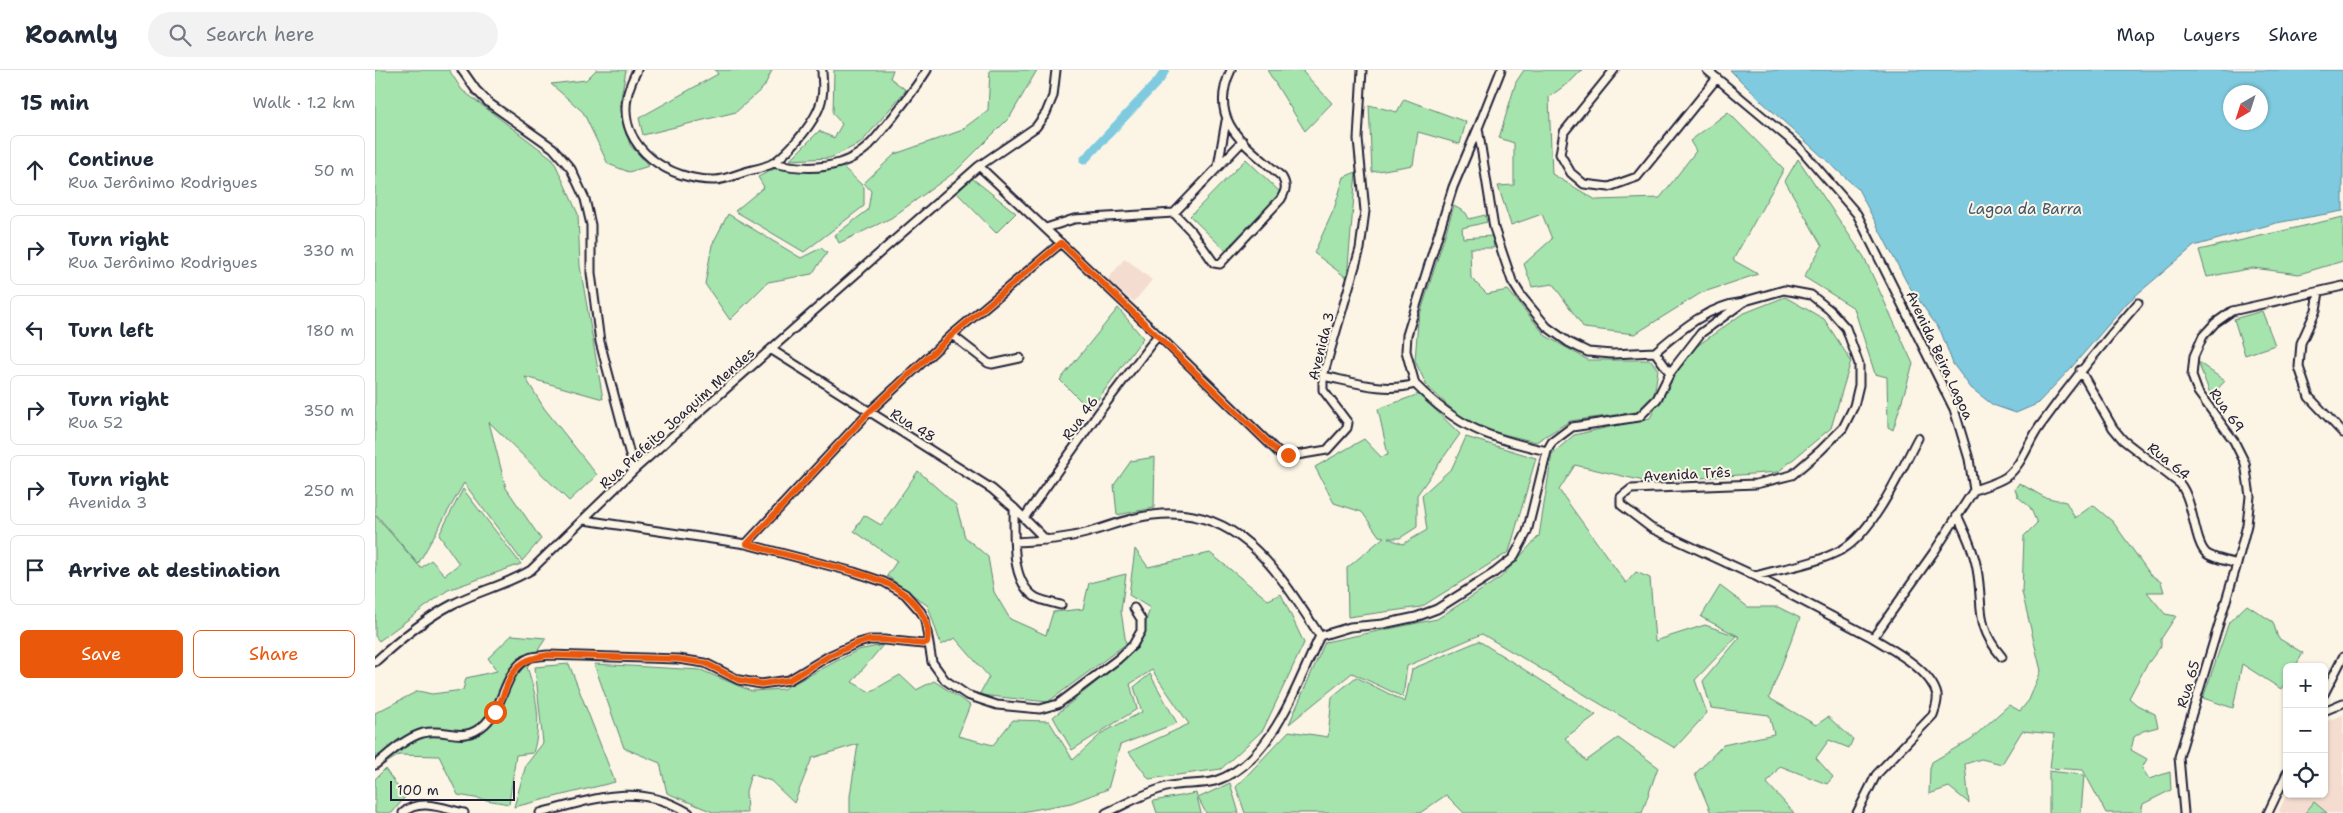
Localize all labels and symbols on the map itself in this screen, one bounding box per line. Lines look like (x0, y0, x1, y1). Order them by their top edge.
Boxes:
north arrow (2223, 85, 2268, 130)
water label: Lagoa da Barra (1968, 199, 2082, 219)
street label: Avenida Beira Lagoa (1902, 288, 1978, 423)
street label: Avenida 3 (1304, 310, 1338, 382)
street label: Rua Prefeito Joaquim Mendes (596, 344, 758, 492)
street label: Rua 69 (2205, 385, 2249, 435)
street label: Rua 46 (1058, 392, 1102, 444)
street label: Rua 48 (887, 404, 939, 446)
street label: Rua 64 (2144, 438, 2194, 484)
route end (1277, 444, 1300, 467)
street label: Avenida Três (1643, 463, 1731, 485)
street label: Rua 65 (2172, 658, 2204, 710)
route start (484, 701, 507, 724)
scale bar (390, 778, 515, 801)

